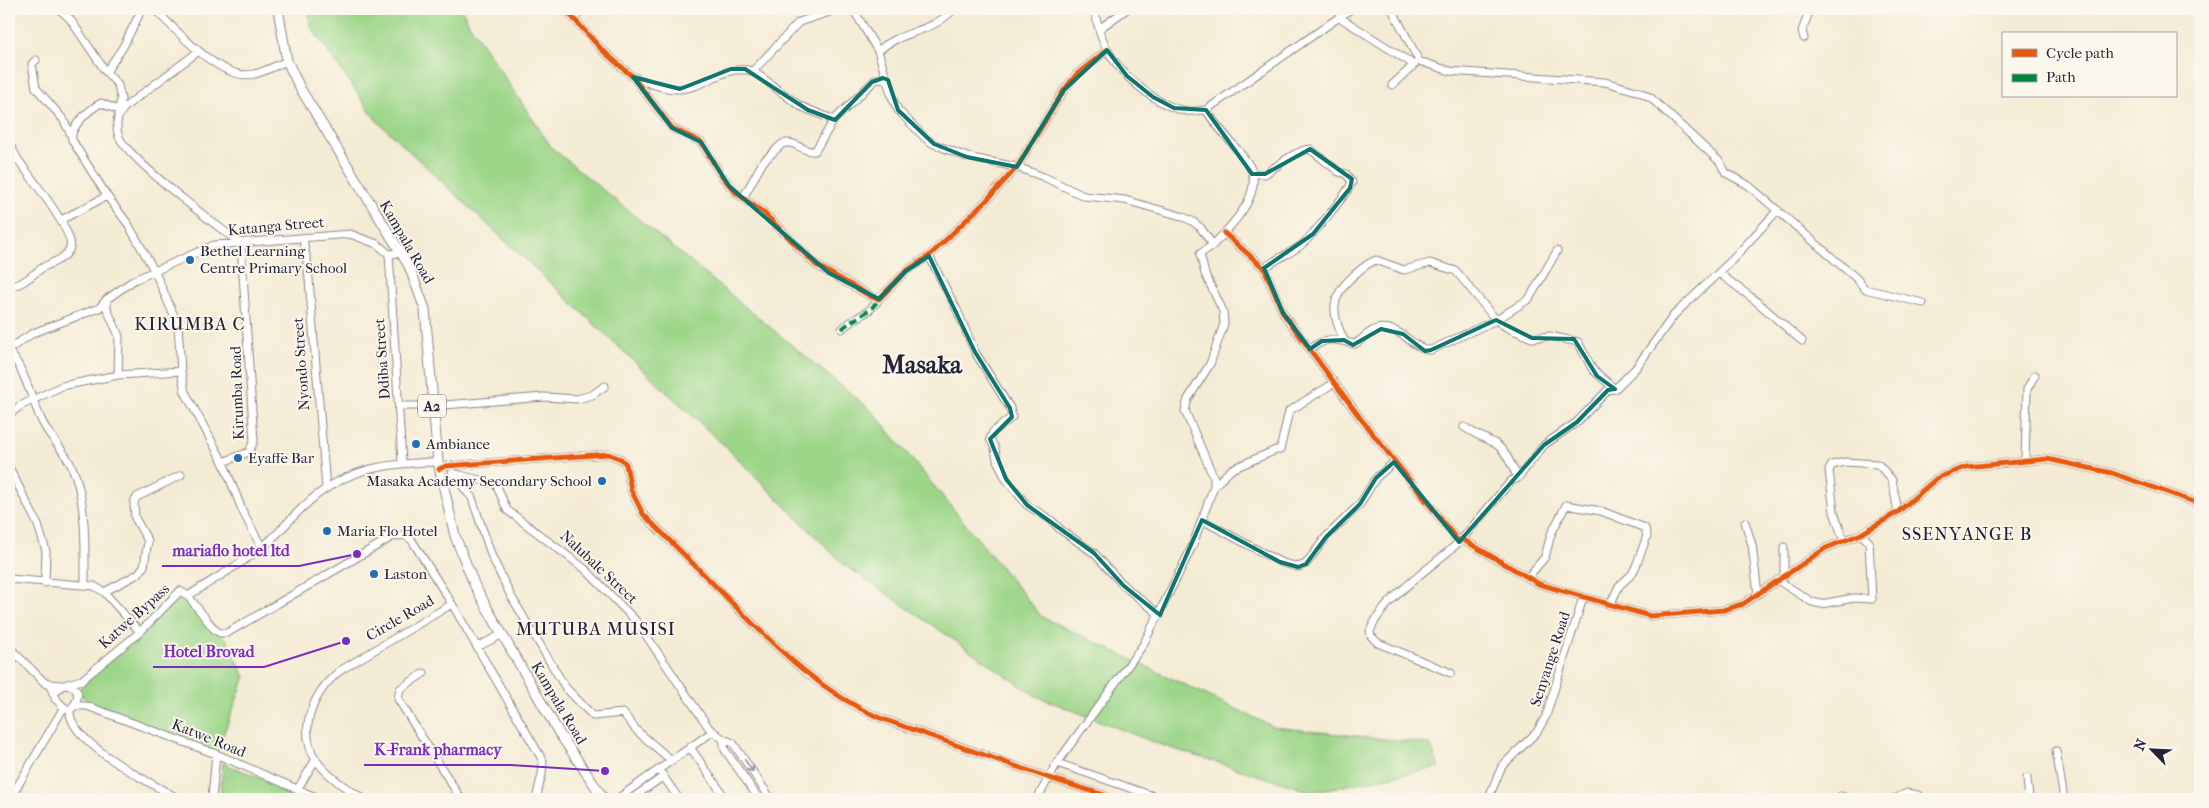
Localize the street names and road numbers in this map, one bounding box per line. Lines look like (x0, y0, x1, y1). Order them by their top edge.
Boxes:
street label: Kampala Road (376, 197, 439, 288)
street label: Katanga Street (227, 213, 326, 239)
street label: Nyondo Street (289, 316, 313, 411)
street label: Ddiba Street (370, 317, 394, 400)
street label: Kirumba Road (226, 345, 248, 440)
road number: A2 (418, 394, 446, 418)
street label: Nalubale Street (556, 526, 642, 608)
street label: Katwe Bypass (95, 579, 173, 652)
street label: Circle Road (363, 591, 438, 645)
street label: Senyange Road (1526, 608, 1574, 709)
street label: Kampala Road (527, 658, 591, 748)
street label: Katwe Road (169, 715, 249, 761)

